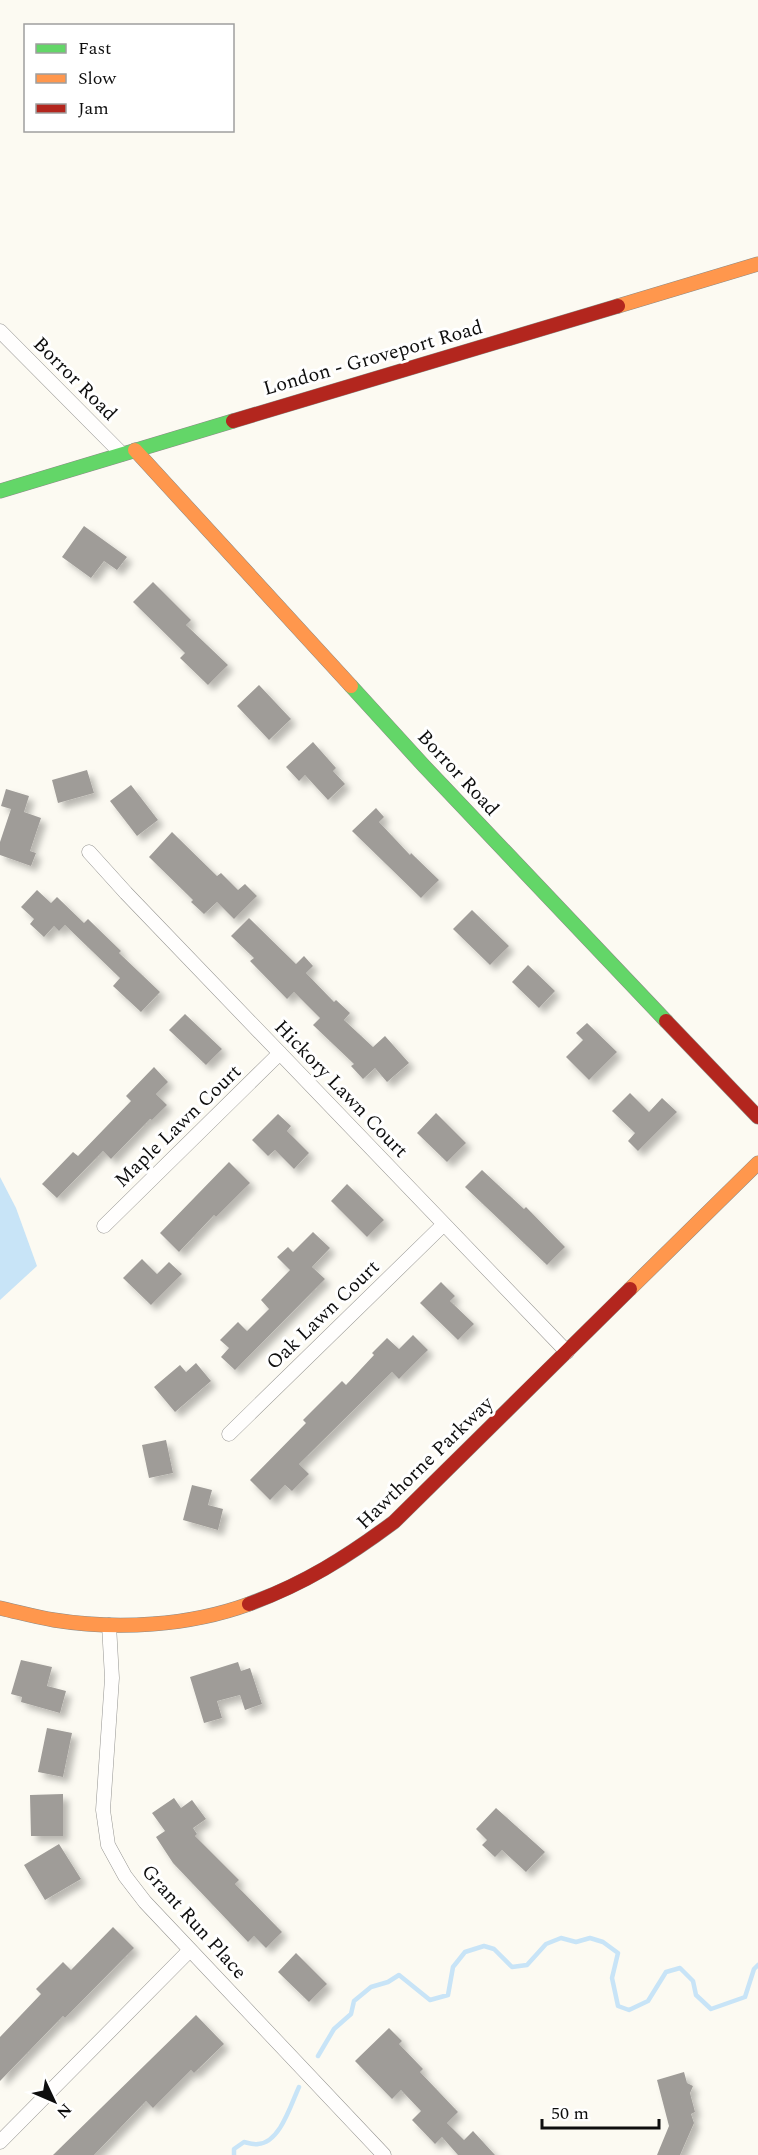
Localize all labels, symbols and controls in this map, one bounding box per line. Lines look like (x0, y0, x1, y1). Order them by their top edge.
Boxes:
legend (24, 24, 234, 132)
text: Fast (78, 35, 111, 62)
text: Slow (78, 65, 117, 92)
text: Jam (78, 95, 109, 122)
street label: London - Groveport Road (260, 312, 486, 404)
street label: Borror Road (26, 330, 124, 428)
street label: Borror Road (410, 723, 506, 823)
street label: Hickory Lawn Court (267, 1013, 415, 1165)
street label: Maple Lawn Court (108, 1057, 248, 1195)
street label: Oak Lawn Court (259, 1253, 387, 1377)
street label: Hawthorne Parkway (350, 1389, 501, 1536)
street label: Grant Run Place (134, 1858, 254, 1986)
north arrow (24, 2071, 84, 2131)
scale bar (542, 2092, 659, 2130)
text: N (51, 2098, 77, 2124)
text: 50 m (551, 2100, 589, 2127)

